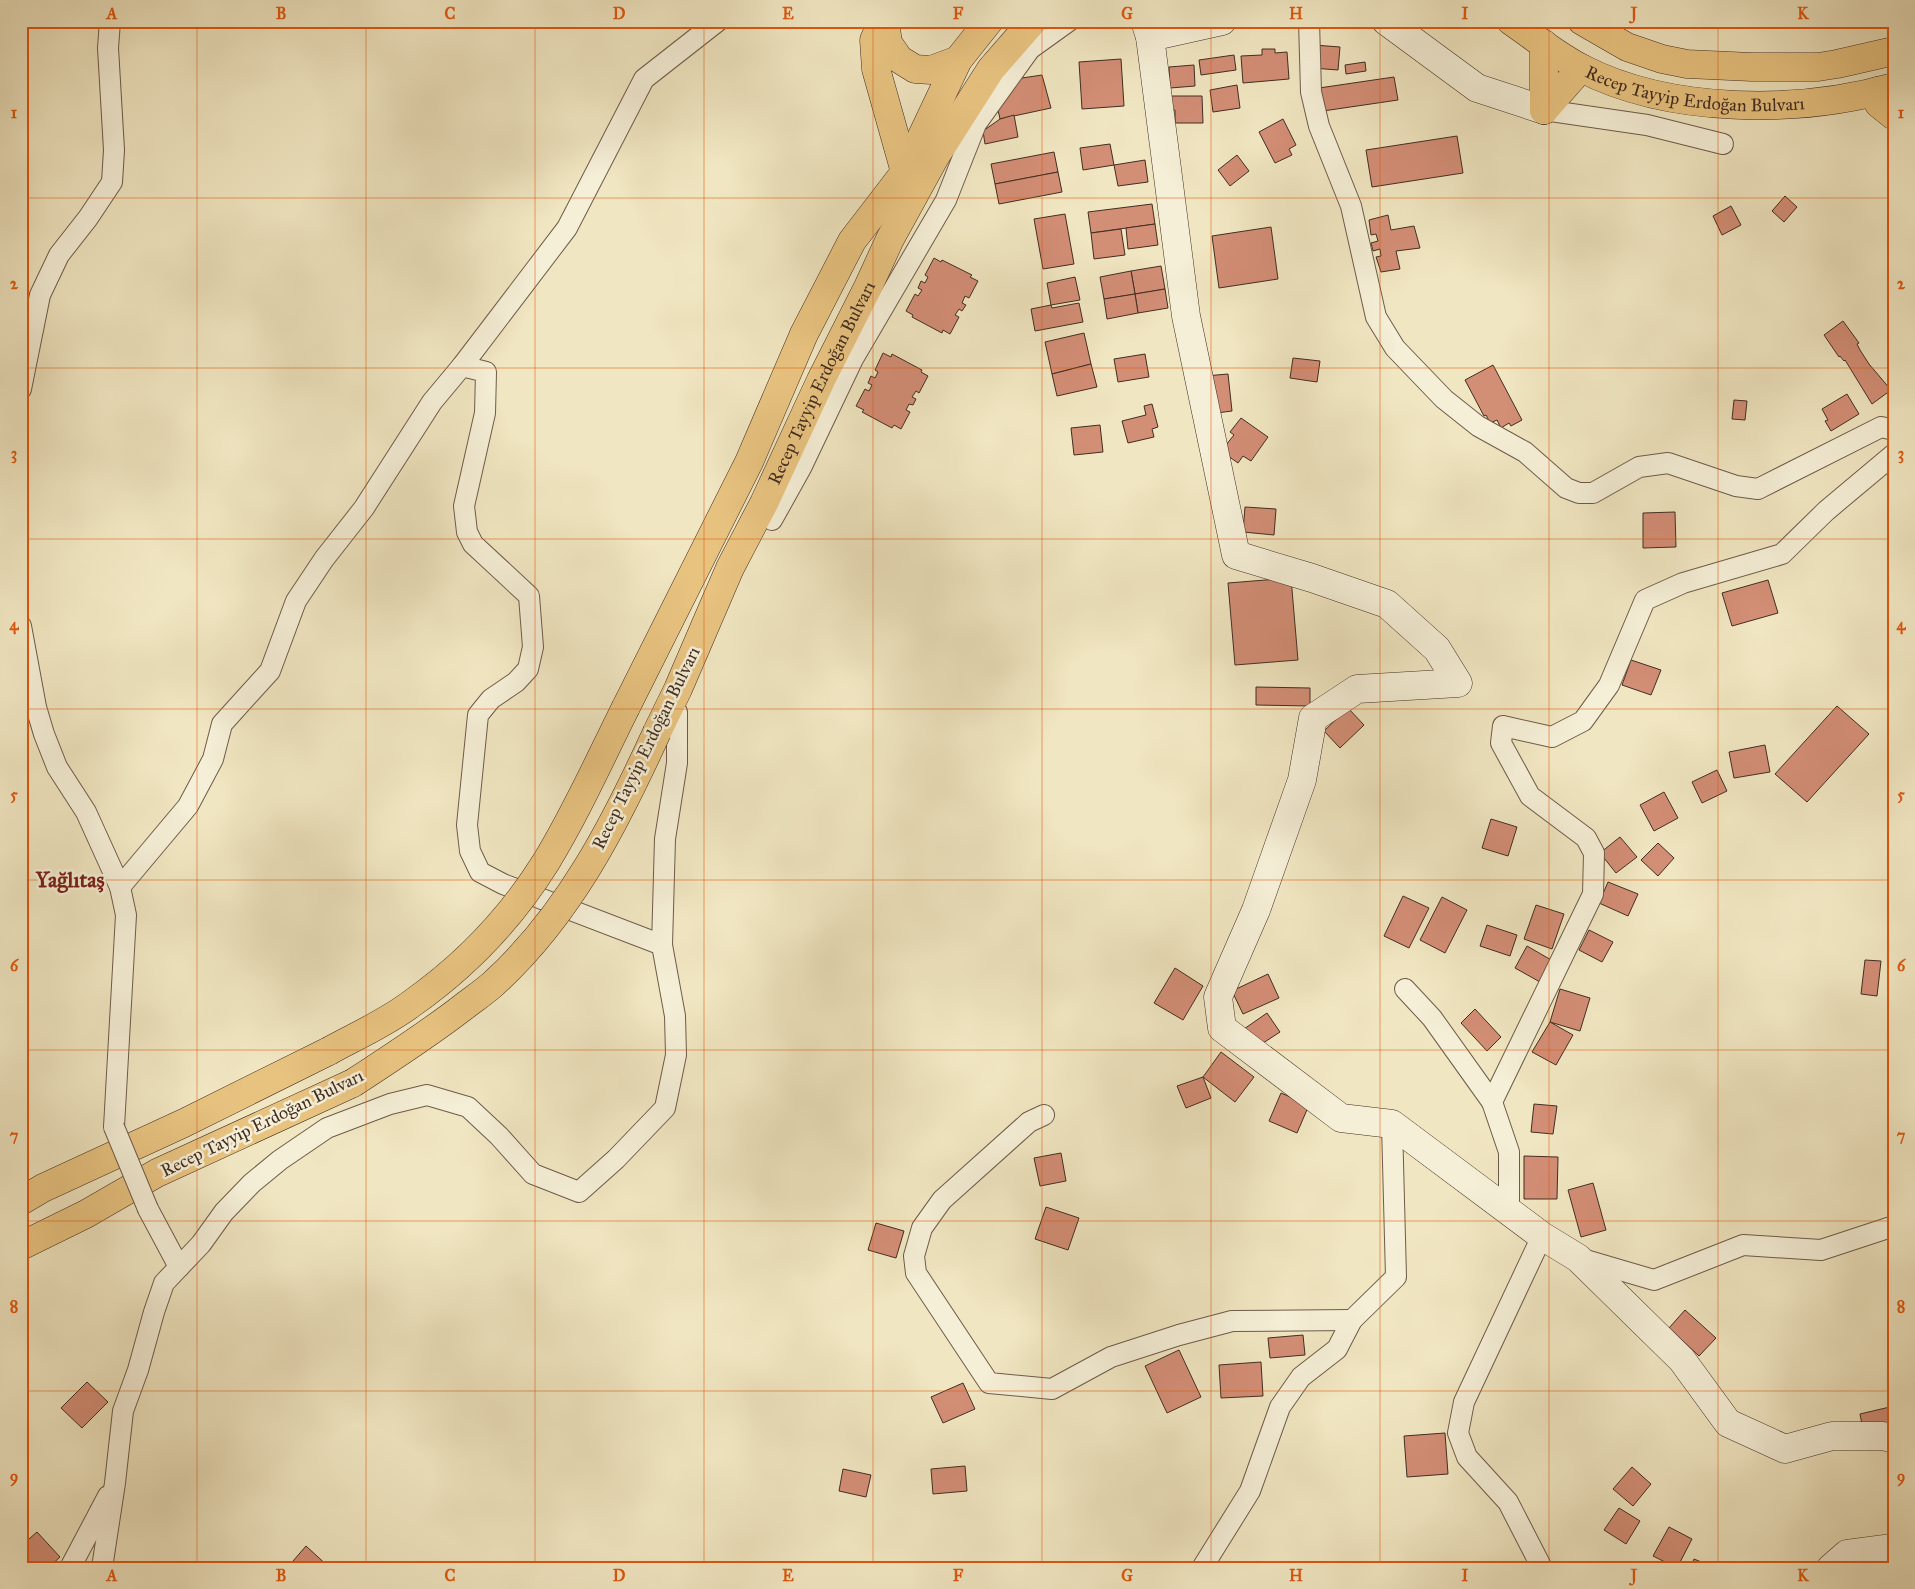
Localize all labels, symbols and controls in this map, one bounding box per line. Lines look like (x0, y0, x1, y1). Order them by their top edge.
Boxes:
text: A (106, 4, 118, 23)
text: B (276, 4, 286, 23)
text: C (445, 4, 456, 23)
text: D (613, 4, 626, 23)
text: E (782, 4, 794, 23)
text: F (953, 4, 964, 23)
text: G (1121, 4, 1133, 23)
text: H (1289, 4, 1303, 23)
text: I (1462, 4, 1469, 23)
text: J (1629, 4, 1638, 24)
text: K (1797, 4, 1809, 23)
street label: Recep Tayyip Erdoğan Bulvarı (1582, 61, 1806, 117)
text: 1 (11, 103, 18, 122)
text: 1 (1898, 103, 1905, 122)
text: 2 (10, 274, 19, 293)
text: 2 (1897, 274, 1906, 293)
street label: Recep Tayyip Erdoğan Bulvarı (763, 278, 880, 488)
text: 3 (11, 444, 17, 464)
text: 3 (1898, 444, 1904, 464)
text: 4 (10, 615, 20, 635)
text: 4 (1897, 615, 1907, 635)
street label: Recep Tayyip Erdoğan Bulvarı (587, 643, 706, 853)
text: 5 (10, 785, 18, 804)
text: 5 (1897, 785, 1905, 804)
district label: Yağlıtaş (34, 866, 105, 893)
text: 6 (10, 956, 19, 975)
text: 6 (1897, 956, 1906, 975)
street label: Recep Tayyip Erdoğan Bulvarı (157, 1064, 367, 1183)
text: 7 (10, 1126, 19, 1145)
text: 7 (1897, 1126, 1906, 1145)
text: 8 (10, 1297, 18, 1316)
text: 8 (1897, 1297, 1905, 1316)
text: 9 (10, 1467, 18, 1487)
text: 9 (1897, 1467, 1905, 1487)
text: A (106, 1566, 118, 1585)
text: B (276, 1566, 286, 1585)
text: C (445, 1566, 456, 1585)
text: D (613, 1566, 626, 1585)
text: E (782, 1566, 794, 1585)
text: F (953, 1566, 964, 1585)
text: G (1121, 1566, 1133, 1585)
text: H (1289, 1566, 1303, 1585)
text: I (1462, 1566, 1469, 1585)
text: J (1629, 1566, 1638, 1586)
text: K (1797, 1566, 1809, 1585)

